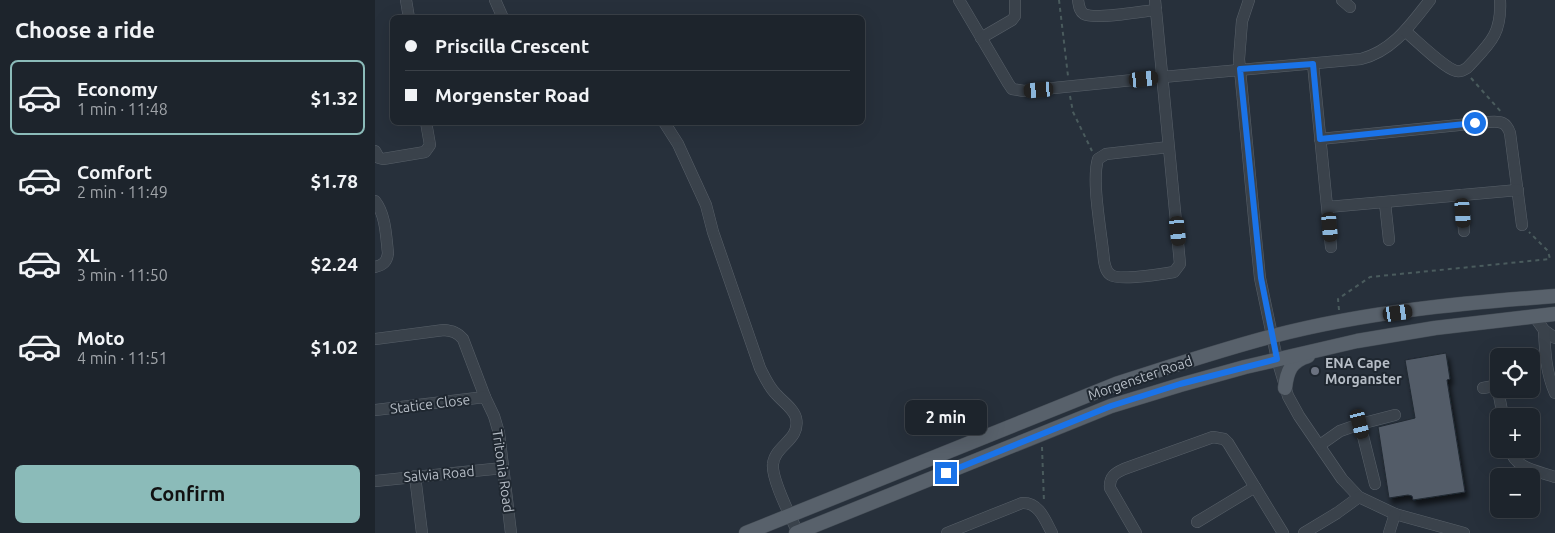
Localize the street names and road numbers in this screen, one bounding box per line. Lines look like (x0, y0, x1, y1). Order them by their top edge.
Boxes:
street label: Morgenster Road (1086, 353, 1194, 403)
street label: Statice Close (389, 391, 471, 417)
street label: Tritonia Road (489, 428, 517, 514)
street label: Salvia Road (403, 463, 475, 485)

